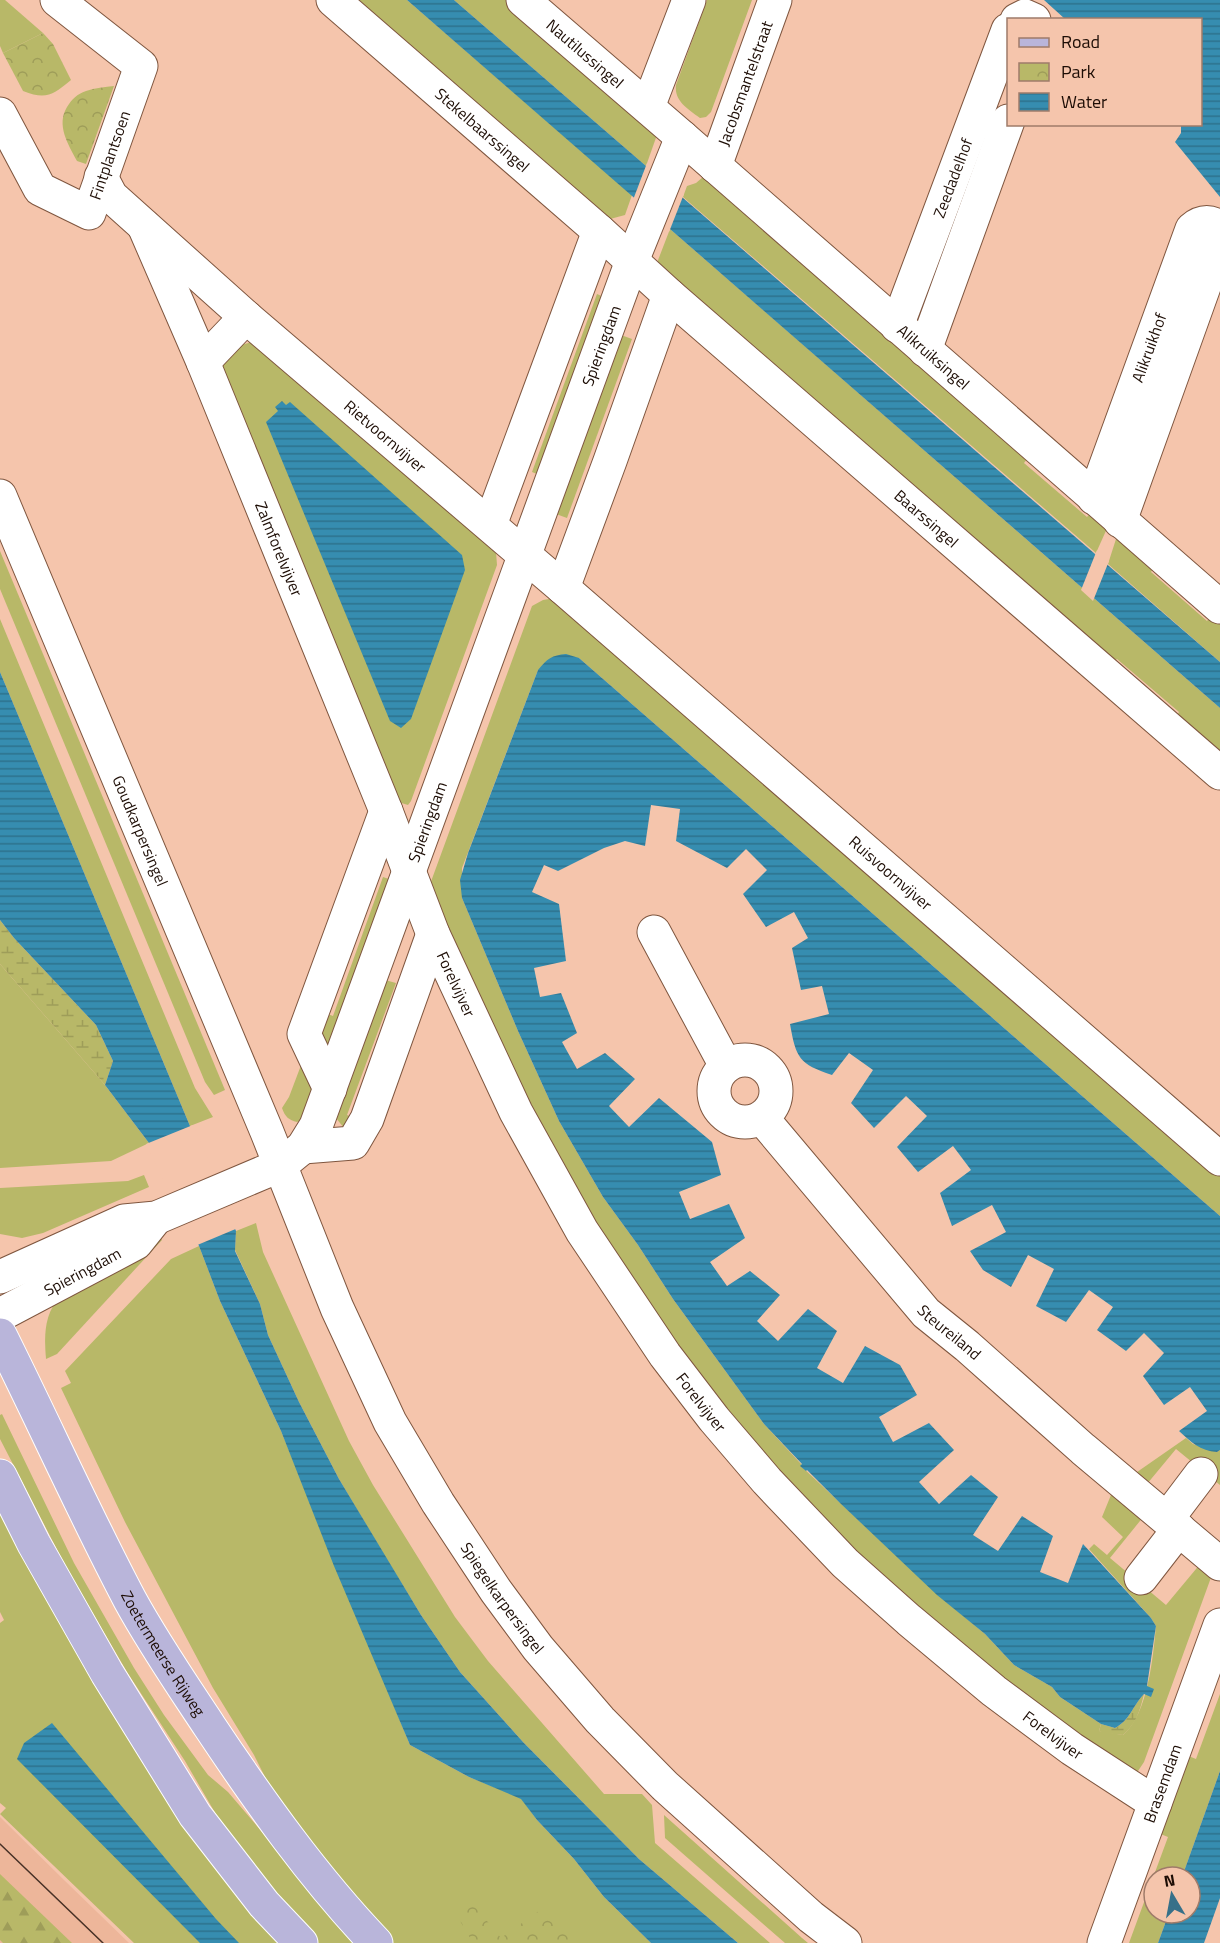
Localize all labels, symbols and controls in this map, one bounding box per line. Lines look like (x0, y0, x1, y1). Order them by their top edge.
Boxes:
street label: Nautilussingel (541, 13, 629, 94)
street label: Jacobsmantelstraat (711, 17, 779, 149)
legend (1007, 18, 1202, 126)
text: Road (1061, 28, 1100, 55)
text: Park (1061, 58, 1096, 85)
street label: Stekelbaarssingel (430, 82, 535, 178)
text: Water (1061, 88, 1107, 115)
street label: Fintplantsoen (83, 107, 136, 203)
street label: Zeedadelhof (927, 134, 979, 221)
street label: Spieringdam (575, 302, 627, 389)
street label: Alikruikhof (1125, 309, 1173, 386)
street label: Alikruiksingel (892, 318, 975, 395)
street label: Rietvoornvijver (339, 394, 432, 478)
street label: Baarssingel (889, 484, 964, 553)
street label: Zalmforelvijver (249, 498, 309, 600)
street label: Goudkarpersingel (107, 772, 174, 890)
street label: Spieringdam (401, 778, 453, 866)
street label: Ruisvoornvijver (844, 830, 938, 916)
street label: Forelvijver (431, 947, 482, 1021)
street label: Spieringdam (39, 1241, 125, 1302)
street label: Steureiland (912, 1299, 987, 1365)
street label: Forelvijver (670, 1367, 732, 1438)
street label: Spiegelkarpersingel (455, 1537, 550, 1659)
street label: Zoetermeerse Rijweg (115, 1586, 212, 1721)
street label: Forelvijver (1018, 1705, 1088, 1766)
street label: Brasemdam (1137, 1741, 1188, 1826)
north arrow (1142, 1865, 1202, 1925)
text: N (1162, 1867, 1177, 1893)

